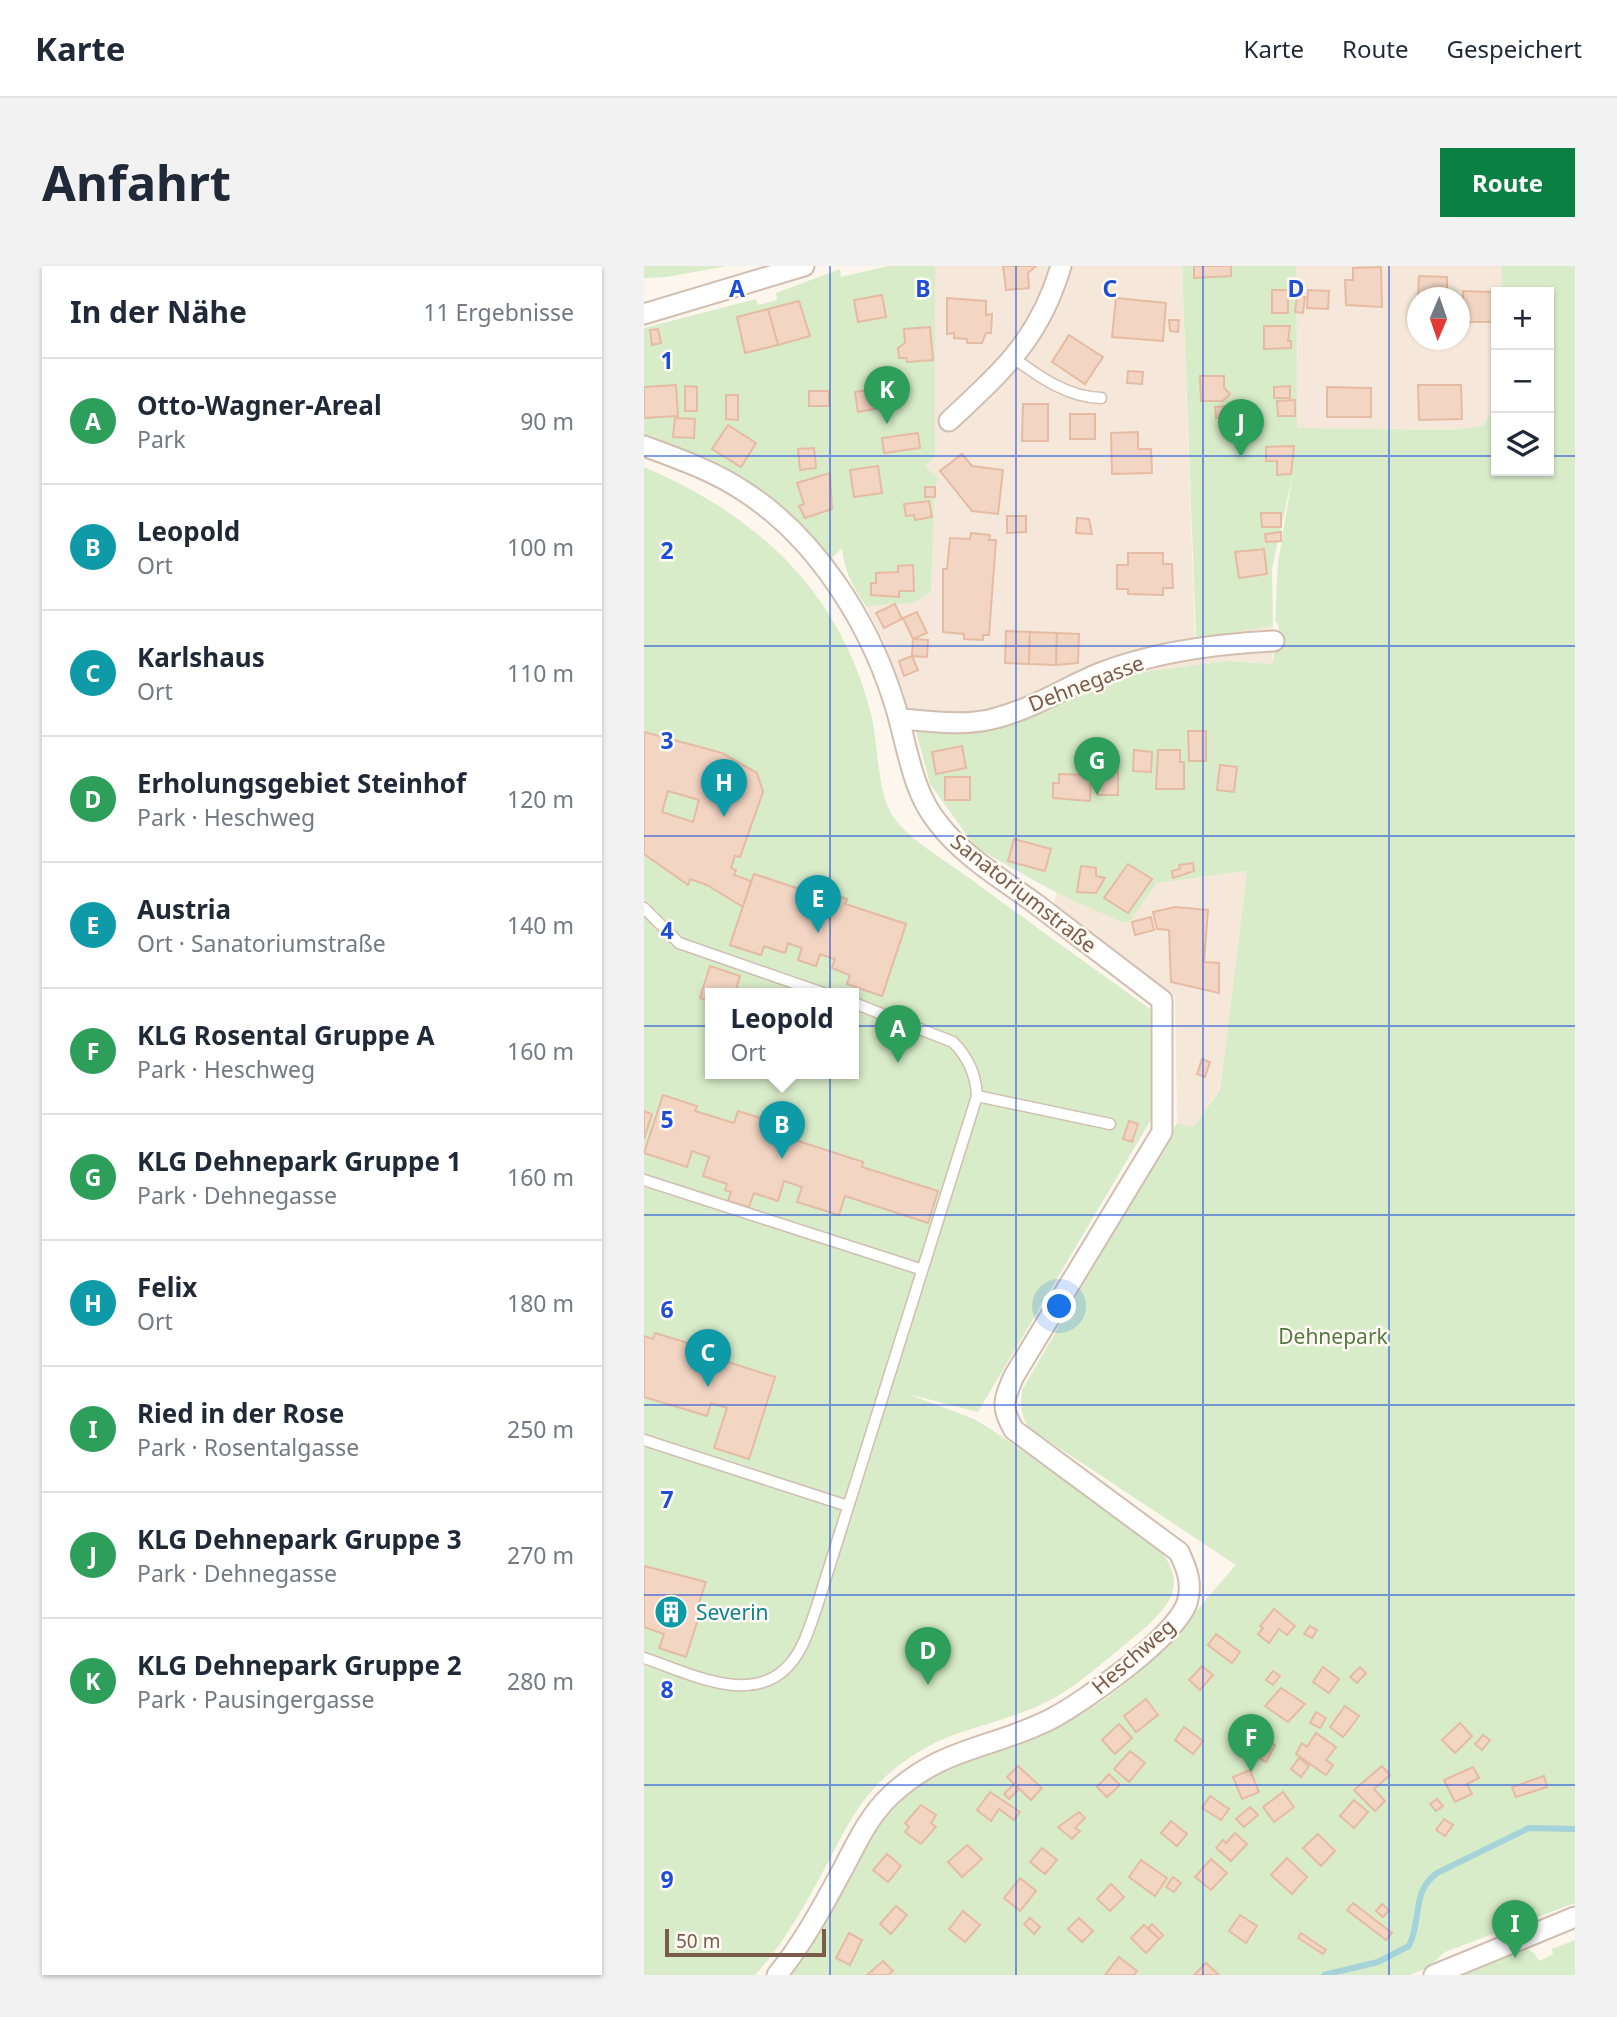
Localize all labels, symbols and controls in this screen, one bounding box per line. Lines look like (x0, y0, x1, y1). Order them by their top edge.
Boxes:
text: Karte (35, 26, 125, 71)
text: Karte (1244, 32, 1304, 65)
text: Route (1342, 32, 1409, 65)
text: Gespeichert (1447, 32, 1582, 65)
button: Route (1440, 148, 1575, 217)
text: Anfahrt (42, 149, 231, 215)
text: A (729, 272, 745, 304)
text: B (915, 272, 931, 304)
text: C (1103, 272, 1118, 304)
text: D (1288, 272, 1304, 304)
north arrow (1407, 287, 1470, 350)
map controls (1491, 287, 1554, 476)
button: + (1491, 287, 1554, 350)
text: In der Nähe (70, 291, 247, 332)
text: 11 Ergebnisse (423, 296, 574, 328)
text: 1 (660, 344, 674, 376)
button: − (1491, 350, 1554, 413)
pin: K (864, 366, 910, 424)
text: Otto-Wagner-Areal (137, 387, 382, 423)
pin: J (1218, 399, 1264, 457)
text: A (85, 405, 101, 437)
text: 90 m (520, 405, 574, 437)
button: layers (1491, 413, 1554, 476)
text: Park (137, 423, 186, 455)
text: Leopold (137, 513, 240, 549)
text: B (85, 531, 101, 563)
text: 100 m (507, 531, 574, 563)
text: 2 (660, 534, 674, 566)
text: Ort (137, 549, 173, 581)
text: Karlshaus (137, 639, 265, 675)
street label: Dehnegasse (1024, 648, 1148, 718)
text: C (86, 657, 100, 689)
text: 110 m (507, 657, 574, 689)
text: Ort (137, 675, 173, 707)
text: 3 (660, 724, 674, 756)
pin: G (1074, 737, 1120, 795)
pin: H (701, 759, 747, 817)
text: Erholungsgebiet Steinhof (137, 765, 466, 801)
text: D (85, 783, 101, 815)
text: 120 m (507, 783, 574, 815)
text: Park · Heschweg (137, 801, 315, 833)
street label: Sanatoriumstraße (945, 827, 1103, 959)
pin: E (795, 875, 841, 933)
text: Austria (137, 891, 231, 927)
text: E (87, 909, 99, 941)
text: 140 m (507, 909, 574, 941)
text: 4 (660, 914, 674, 946)
text: Ort · Sanatoriumstraße (137, 927, 386, 959)
popup (705, 988, 859, 1079)
text: Leopold (730, 1000, 834, 1036)
pin: A (875, 1005, 921, 1063)
text: KLG Rosental Gruppe A (137, 1017, 435, 1053)
text: F (87, 1035, 99, 1067)
text: 160 m (507, 1035, 574, 1067)
text: Ort (730, 1036, 766, 1068)
text: Park · Heschweg (137, 1053, 315, 1085)
pin: B (759, 1101, 805, 1159)
text: 5 (660, 1103, 674, 1135)
text: KLG Dehnepark Gruppe 1 (137, 1143, 462, 1179)
text: G (85, 1161, 101, 1193)
text: 160 m (507, 1161, 574, 1193)
text: Park · Dehnegasse (137, 1179, 337, 1211)
text: Felix (137, 1269, 197, 1305)
text: H (84, 1287, 102, 1319)
text: 180 m (507, 1287, 574, 1319)
your location (1042, 1289, 1076, 1323)
text: 6 (660, 1293, 674, 1325)
text: Ort (137, 1305, 173, 1337)
park label: Dehnepark (1278, 1322, 1389, 1350)
pin: C (685, 1329, 731, 1387)
text: Ried in der Rose (137, 1395, 344, 1431)
text: I (89, 1413, 97, 1445)
text: 250 m (507, 1413, 574, 1445)
text: Park · Rosentalgasse (137, 1431, 359, 1463)
text: 7 (660, 1483, 674, 1515)
text: KLG Dehnepark Gruppe 3 (137, 1521, 462, 1557)
text: J (89, 1539, 97, 1571)
text: 270 m (507, 1539, 574, 1571)
text: Park · Dehnegasse (137, 1557, 337, 1589)
building icon: Severin (652, 1593, 690, 1631)
place label: Severin (696, 1598, 769, 1626)
street label: Heschweg (1085, 1612, 1181, 1700)
pin: D (905, 1627, 951, 1685)
text: KLG Dehnepark Gruppe 2 (137, 1647, 462, 1683)
text: K (85, 1665, 101, 1697)
text: 280 m (507, 1665, 574, 1697)
text: 8 (660, 1673, 674, 1705)
text: Park · Pausingergasse (137, 1683, 374, 1715)
pin: F (1228, 1714, 1274, 1772)
text: 9 (660, 1863, 674, 1895)
pin: I (1492, 1900, 1538, 1958)
scale bar (665, 1926, 826, 1958)
text: 50 m (676, 1928, 720, 1954)

